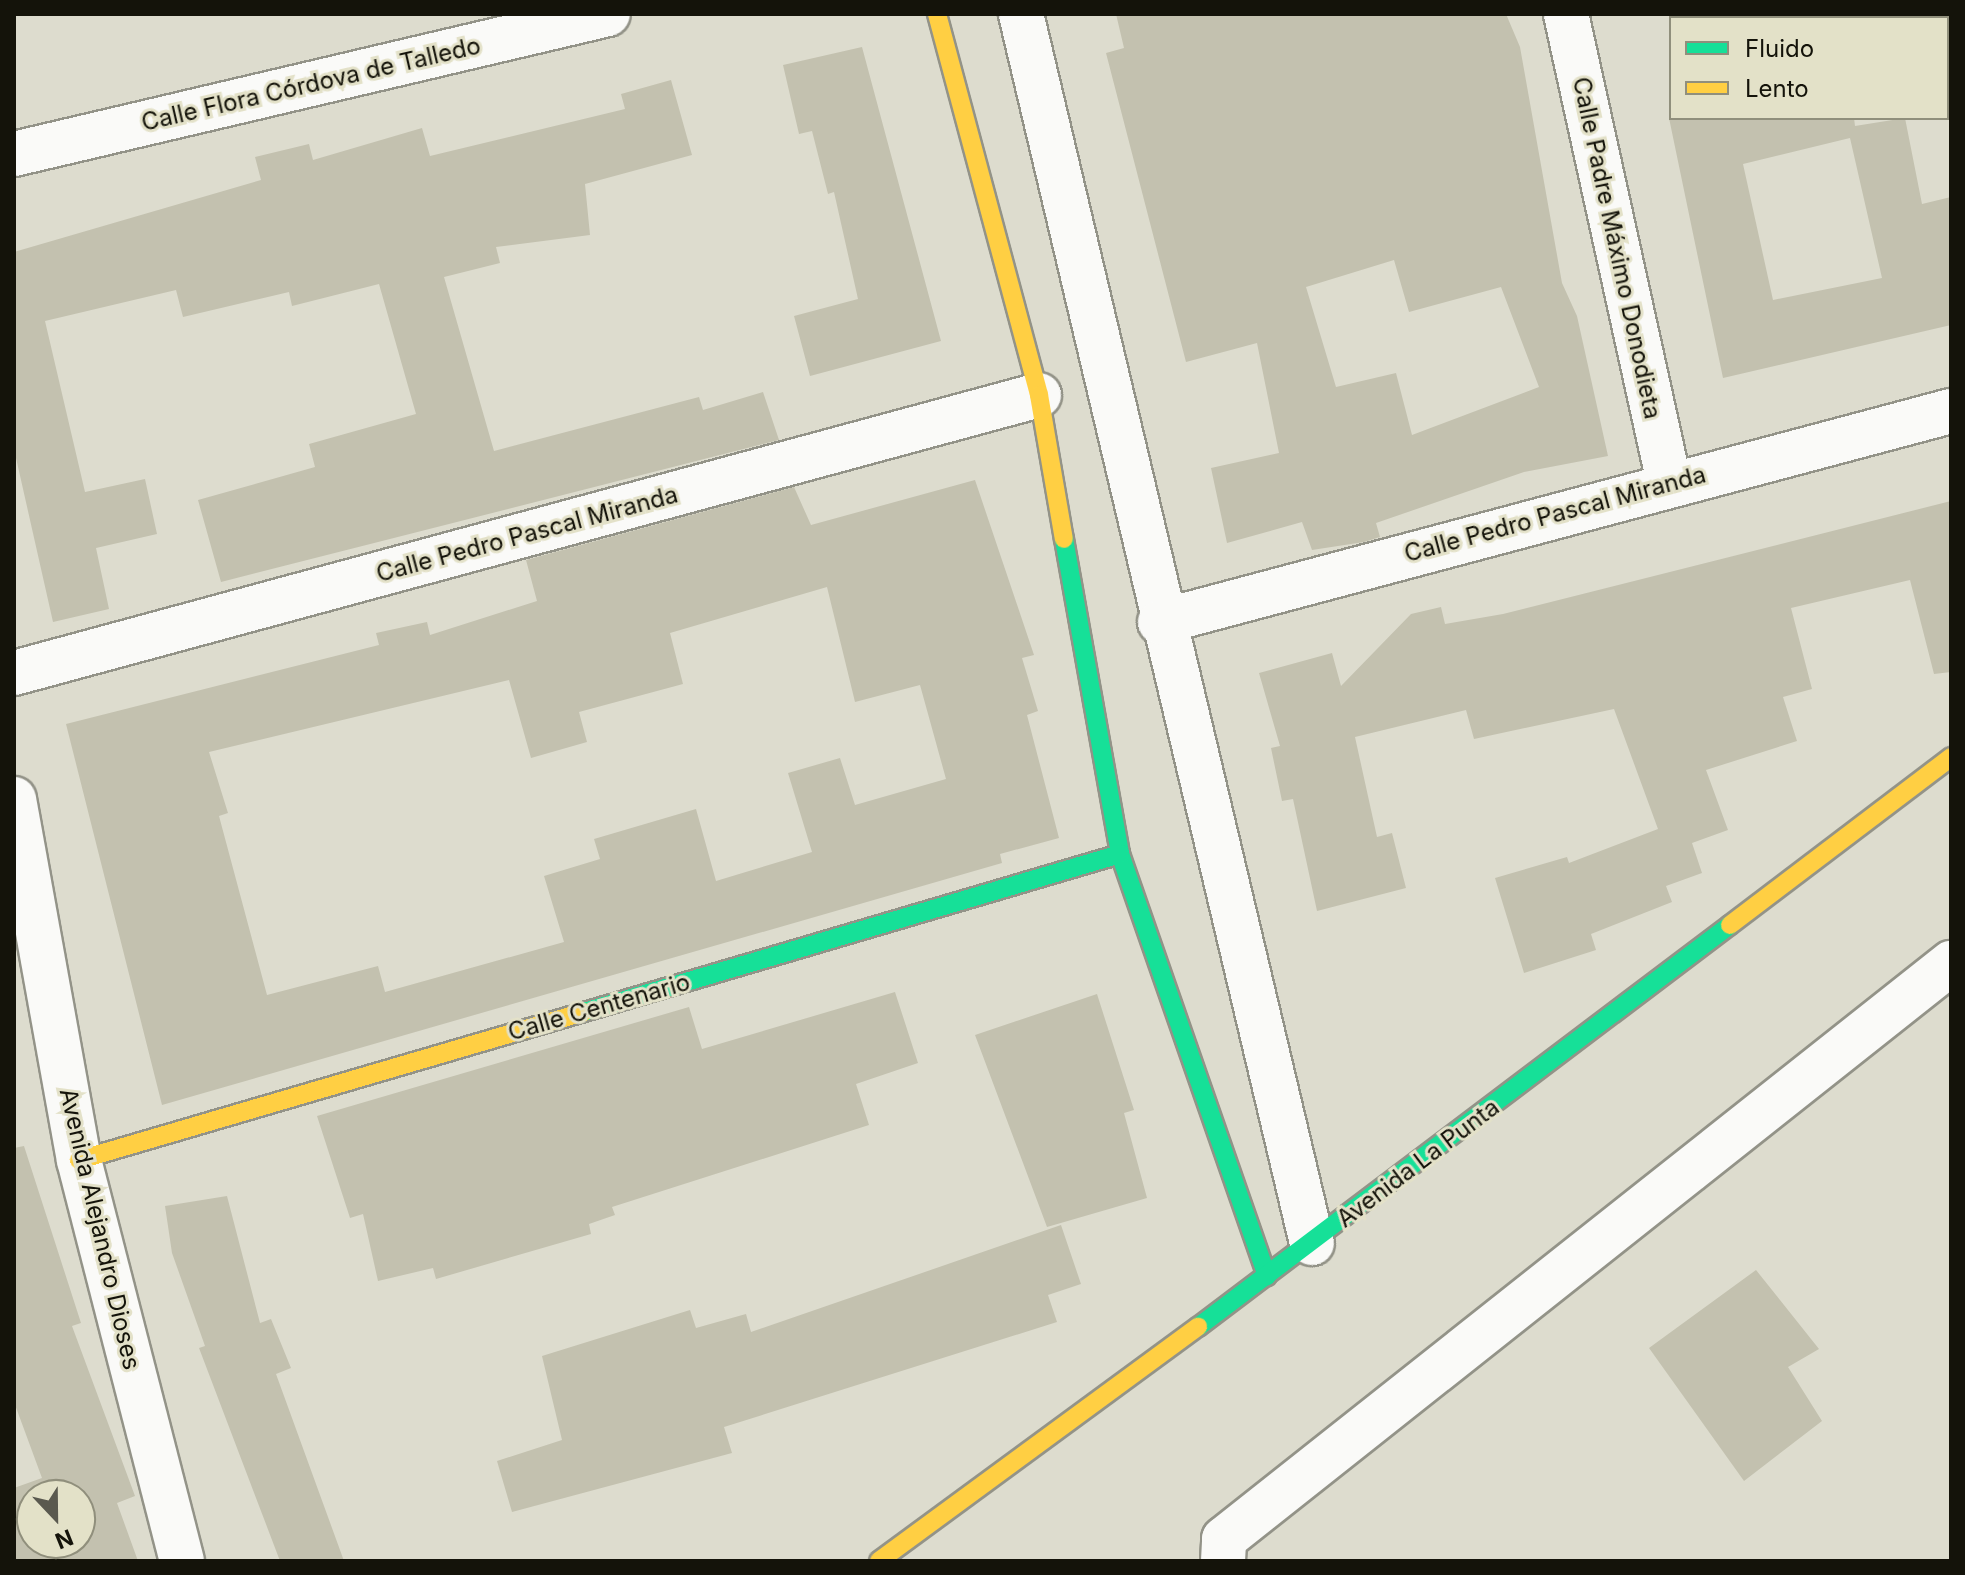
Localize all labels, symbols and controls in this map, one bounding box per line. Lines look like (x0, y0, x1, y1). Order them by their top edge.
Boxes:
legend (1669, 16, 1949, 120)
street label: Calle Flora Córdova de Talledo (139, 31, 483, 137)
text: Fluido (1745, 34, 1814, 63)
street label: Calle Padre Máximo Donodieta (1567, 74, 1667, 422)
text: Lento (1745, 74, 1809, 103)
street label: Calle Pedro Pascal Miranda (1401, 460, 1709, 568)
street label: Calle Pedro Pascal Miranda (373, 480, 681, 588)
street label: Calle Centenario (505, 967, 693, 1047)
street label: Avenida Alejandro Dioses (54, 1085, 146, 1373)
street label: Avenida La Punta (1331, 1093, 1505, 1233)
north arrow (16, 1479, 96, 1559)
text: N (52, 1524, 77, 1555)

